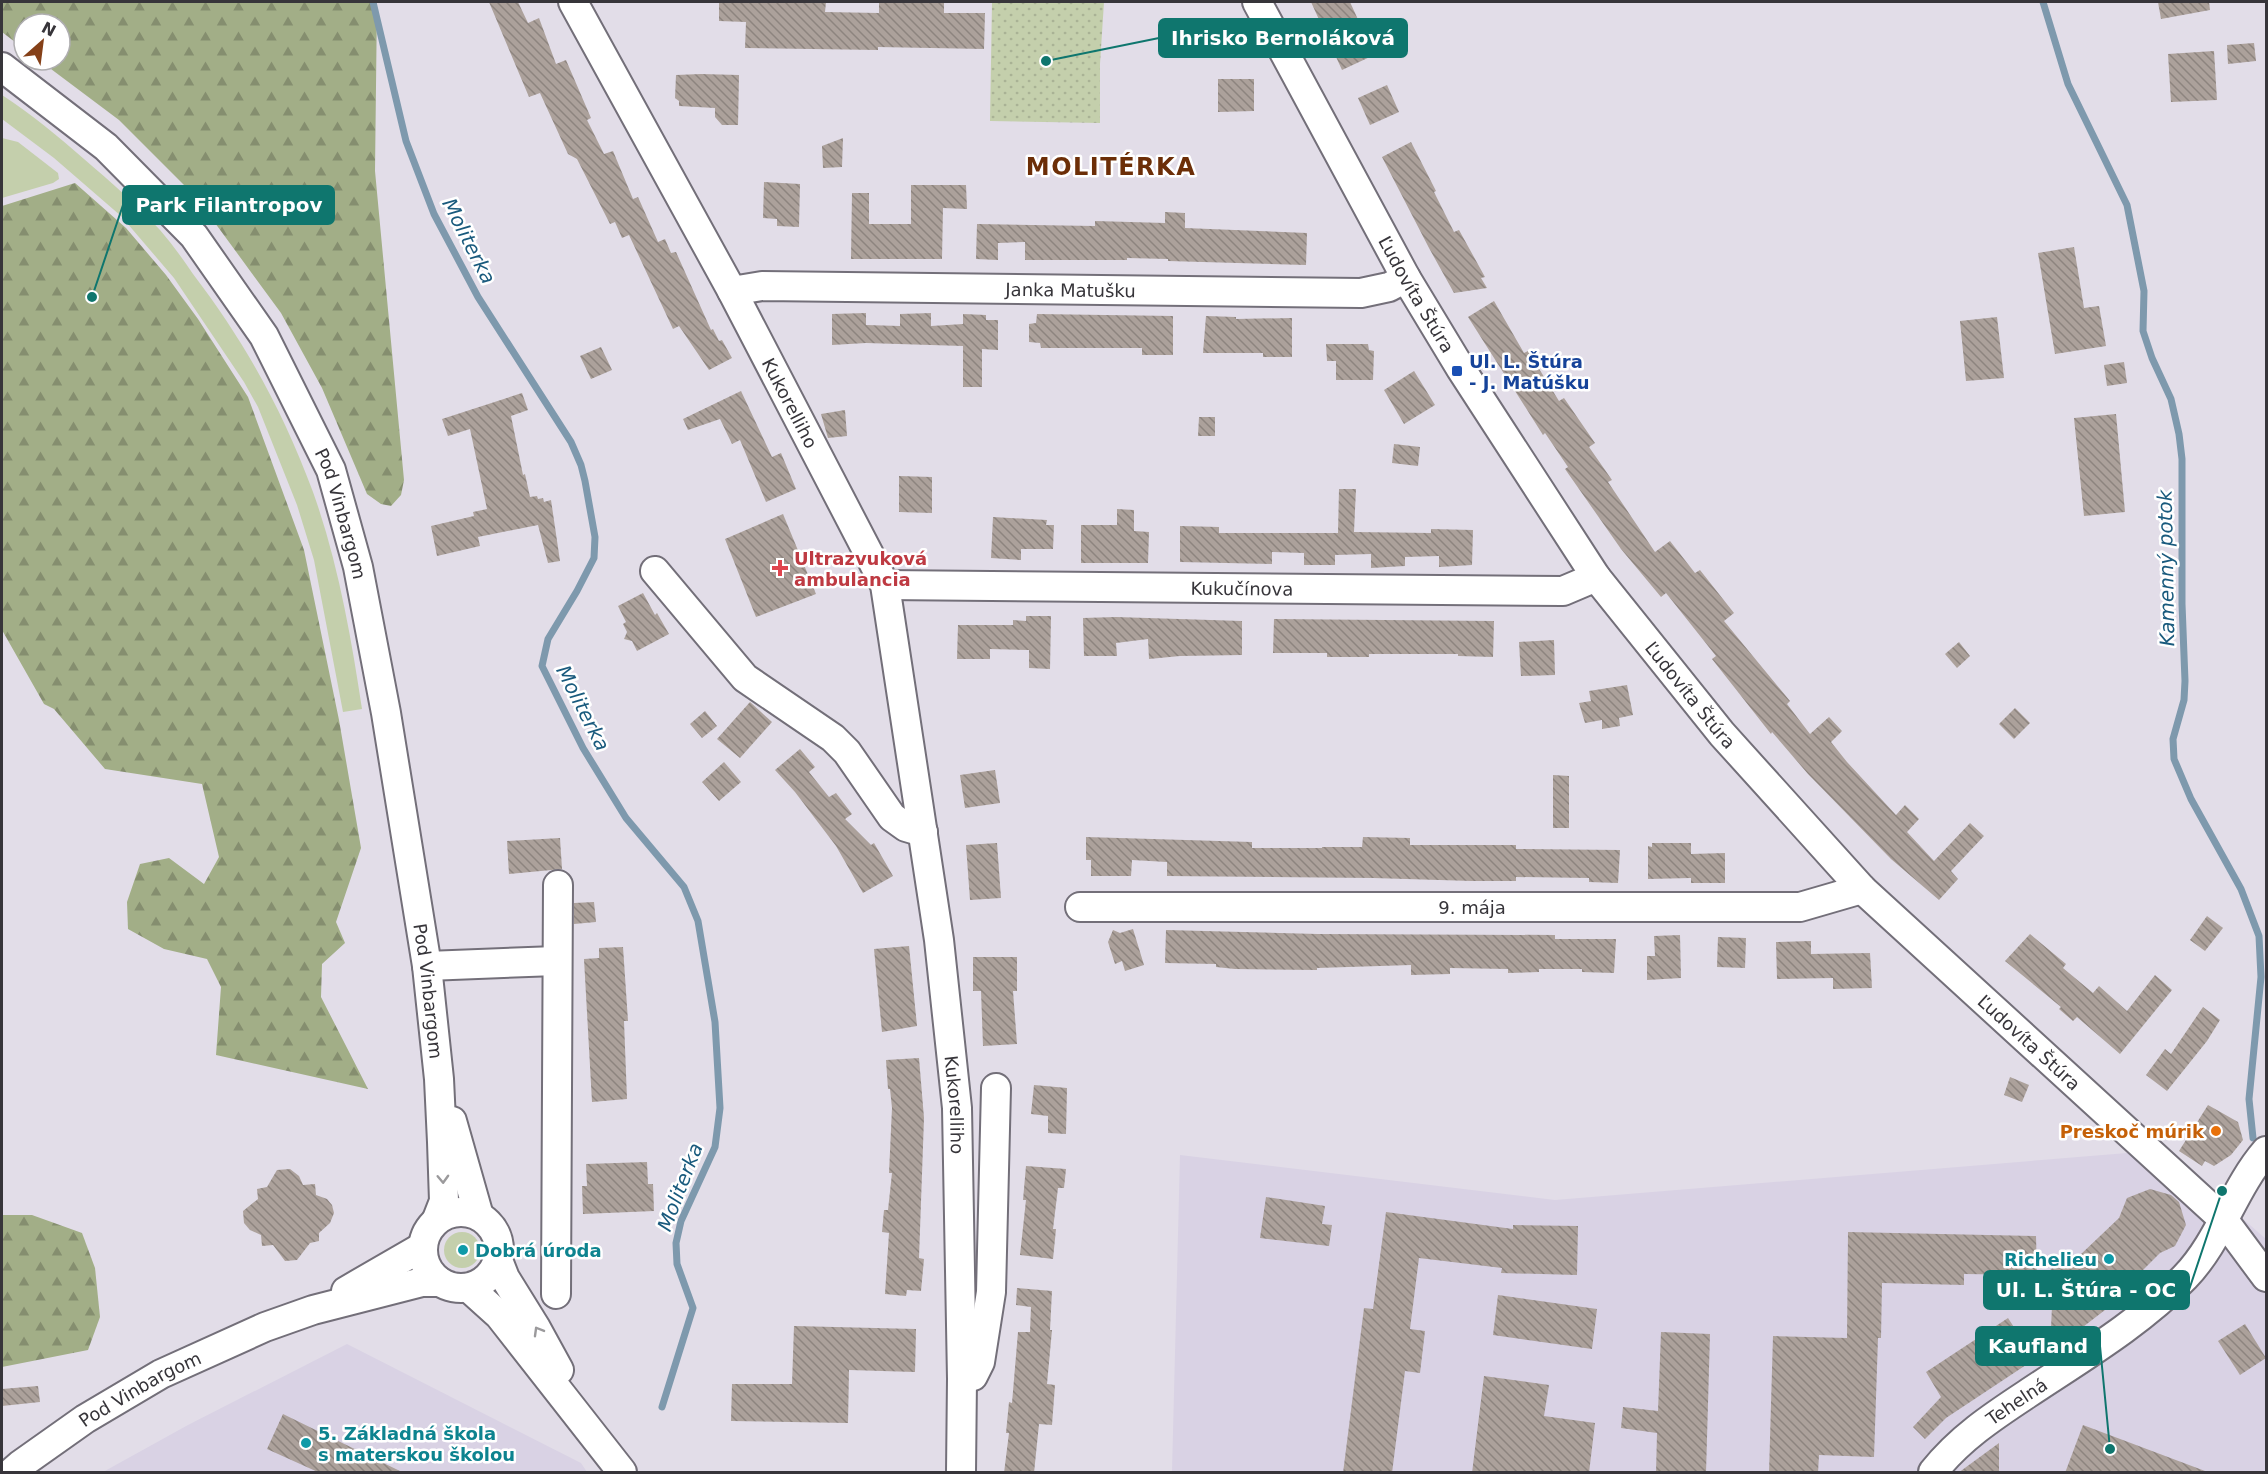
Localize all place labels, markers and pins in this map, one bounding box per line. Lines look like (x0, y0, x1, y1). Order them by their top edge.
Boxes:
callout: Ihrisko Bernoláková (1159, 19, 1407, 57)
callout: Park Filantropov (123, 186, 334, 224)
place label: Ul. L. Štúra - J. Matúšku (1469, 351, 1590, 393)
marker: Ul. L. Štúra - J. Matúšku (1450, 364, 1464, 378)
place label: Ultrazvuková ambulancia (794, 548, 927, 590)
marker: Ultrazvuková ambulancia (771, 559, 789, 577)
place label: Preskoč múrik (2060, 1121, 2205, 1142)
marker: Preskoč múrik (2209, 1124, 2223, 1138)
place label: Dobrá úroda (475, 1240, 602, 1261)
marker: Dobrá úroda (456, 1243, 470, 1257)
place label: Richelieu (2004, 1249, 2097, 1270)
marker: Richelieu (2102, 1252, 2116, 1266)
callout: Ul. L. Štúra - OC (1984, 1271, 2189, 1309)
callout: Kaufland (1976, 1327, 2100, 1365)
place label: 5. Základná škola s materskou školou (318, 1423, 515, 1465)
marker: 5. Základná škola s materskou školou (299, 1436, 313, 1450)

